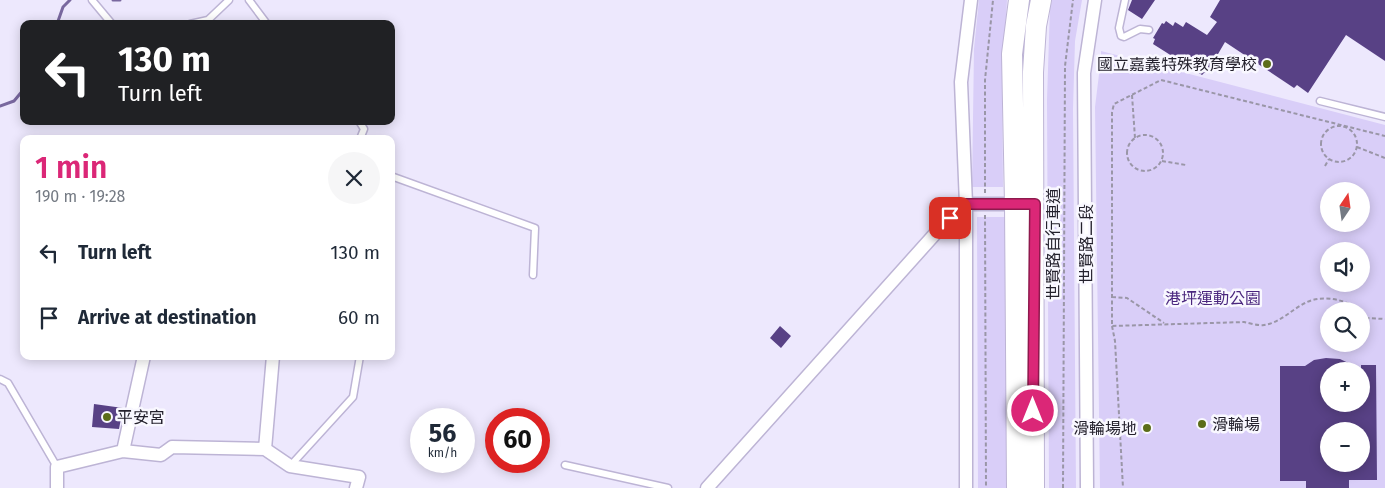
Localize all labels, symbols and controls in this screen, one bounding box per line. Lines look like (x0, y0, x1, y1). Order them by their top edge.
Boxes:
text: 130 m (118, 38, 211, 80)
icon: left (35, 40, 100, 105)
place label: 國立嘉義特殊教育學校 (1097, 55, 1257, 74)
marker: 國立嘉義特殊教育學校 (1261, 58, 1273, 70)
text: Turn left (118, 80, 202, 107)
text: 1 min (35, 150, 107, 186)
button: close (328, 152, 380, 204)
north arrow (1320, 182, 1370, 232)
map controls (1320, 182, 1370, 472)
text: 190 m · 19:28 (35, 187, 125, 206)
street label: 世賢路自行車道 (1044, 188, 1063, 300)
pin (929, 197, 971, 239)
icon: arrive (936, 204, 964, 232)
street label: 世賢路二段 (1077, 204, 1096, 284)
icon: left (35, 239, 63, 267)
text: Turn left (78, 241, 152, 264)
text: 130 m (330, 241, 380, 264)
button: sound (1320, 242, 1370, 292)
park label: 港坪運動公園 (1165, 289, 1261, 308)
button: search (1320, 302, 1370, 352)
icon: arrive (35, 304, 63, 332)
text: Arrive at destination (78, 306, 257, 329)
text: 60 m (338, 306, 380, 329)
button: + (1320, 362, 1370, 412)
position arrow (1006, 384, 1058, 436)
place label: 平安宮 (117, 408, 165, 427)
speed limit sign: 60 (485, 408, 550, 473)
marker: 平安宮 (101, 411, 113, 423)
place label: 滑輪場 (1212, 415, 1260, 434)
marker: 滑輪場 (1196, 418, 1208, 430)
text: 56 (429, 419, 456, 449)
place label: 滑輪場地 (1073, 419, 1137, 438)
marker: 滑輪場地 (1141, 422, 1153, 434)
button: − (1320, 422, 1370, 472)
text: km/h (428, 446, 457, 460)

